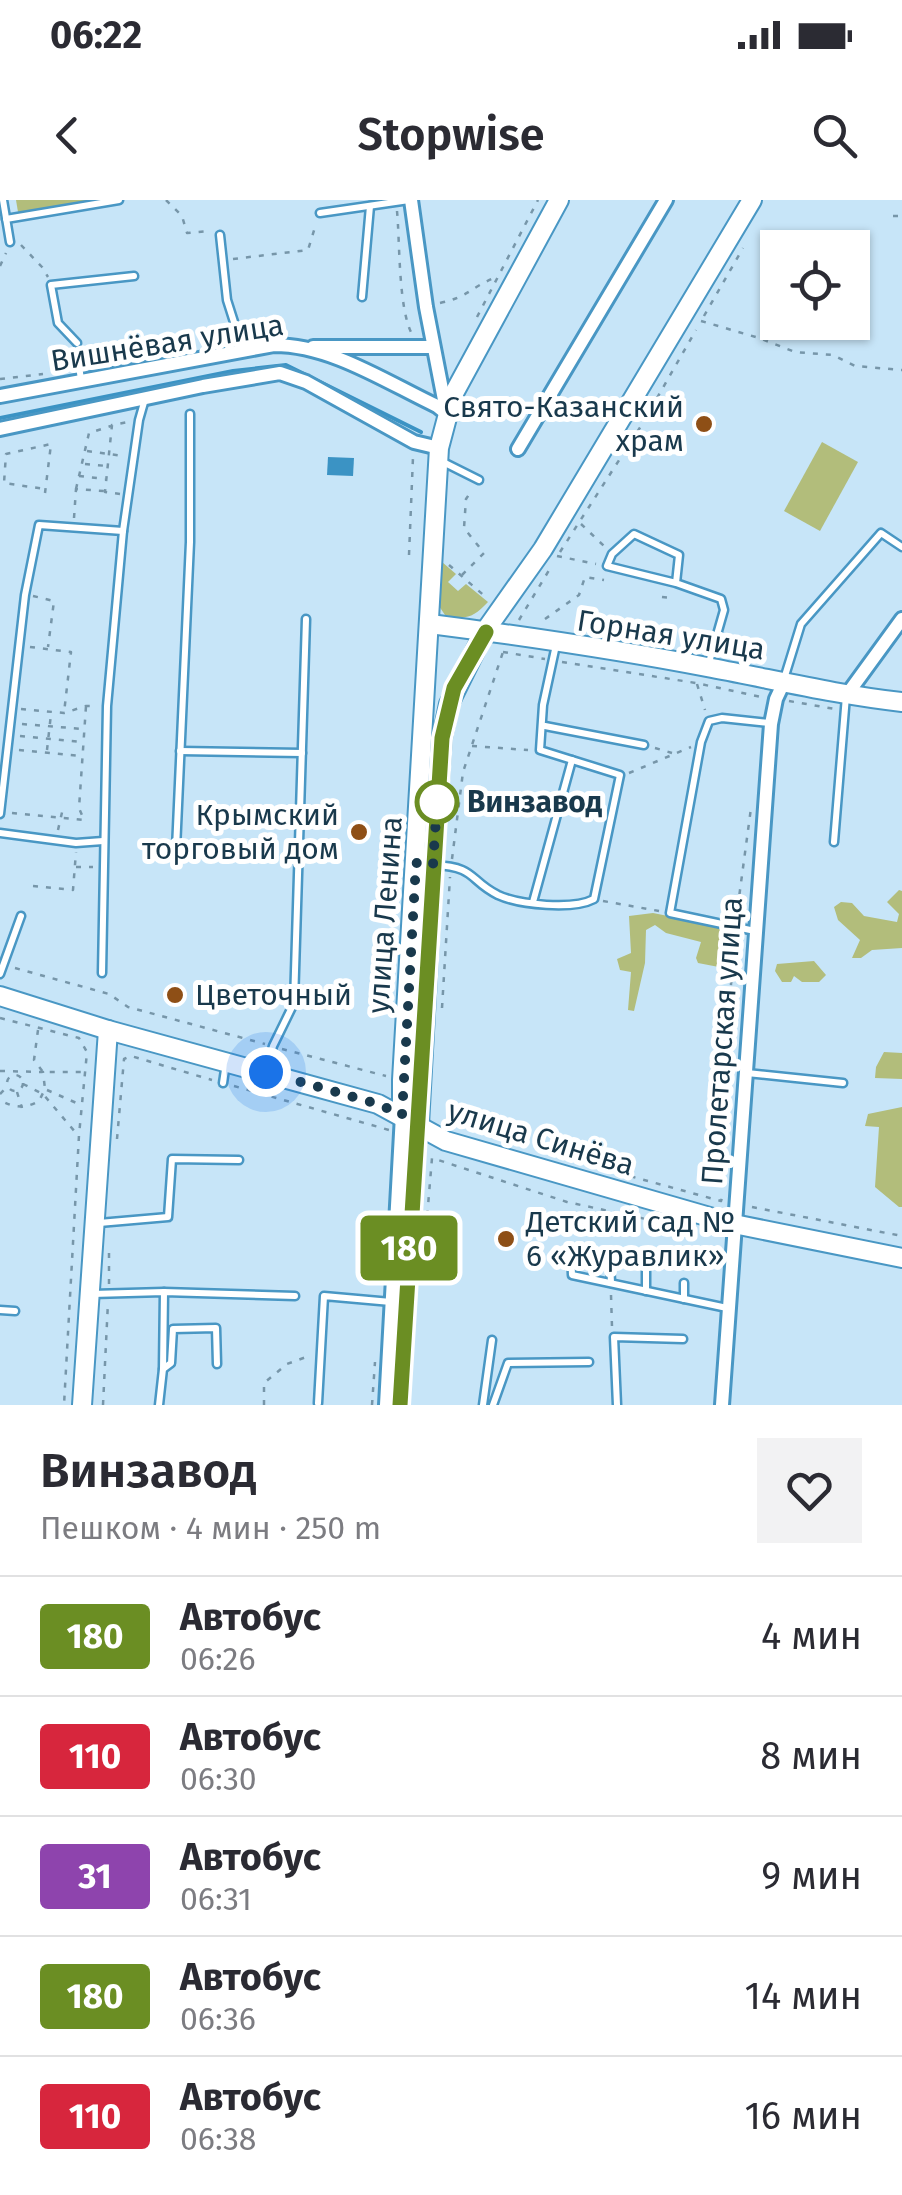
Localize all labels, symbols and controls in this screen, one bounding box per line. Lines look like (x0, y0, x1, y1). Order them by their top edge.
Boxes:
text: 06:22 (50, 12, 142, 58)
icon: back (40, 108, 95, 163)
text: Stopwise (357, 108, 545, 162)
icon: search (807, 108, 862, 163)
map controls (760, 230, 870, 340)
button: locate (760, 230, 870, 340)
street label: Вишнёвая улица (48, 307, 286, 379)
place label: Свято-Казанский храм (443, 389, 684, 459)
marker: Свято-Казанский храм (693, 413, 715, 435)
street label: Горная улица (574, 602, 768, 668)
marker: Винзавод (416, 781, 458, 823)
place label: Винзавод (467, 784, 603, 820)
place label: Крымский торговый дом (142, 797, 339, 867)
street label: улица Ленина (360, 815, 410, 1015)
marker: Крымский торговый дом (348, 821, 370, 843)
street label: Пролетарская улица (694, 896, 750, 1186)
place label: Цветочный (195, 977, 352, 1013)
marker: Цветочный (164, 984, 186, 1006)
your location (241, 1047, 291, 1097)
street label: улица Синёва (443, 1093, 639, 1183)
place label: Детский сад № 6 «Журавлик» (525, 1204, 735, 1274)
line badge: 180 (352, 1216, 466, 1280)
text: 180 (380, 1227, 438, 1269)
marker: Детский сад № 6 «Журавлик» (495, 1228, 517, 1250)
button: heart (757, 1438, 862, 1543)
text: Винзавод (40, 1442, 257, 1500)
text: Пешком · 4 мин · 250 m (40, 1509, 381, 1547)
text: Автобус (180, 1594, 321, 1640)
text: 4 мин (761, 1613, 862, 1659)
text: 180 (66, 1615, 124, 1657)
text: 06:26 (180, 1640, 256, 1678)
text: Автобус (180, 1714, 321, 1760)
text: 8 мин (760, 1733, 862, 1779)
text: 110 (69, 1735, 121, 1777)
text: 06:30 (180, 1760, 257, 1798)
text: Автобус (180, 1834, 321, 1880)
text: 9 мин (761, 1853, 862, 1899)
text: 31 (78, 1855, 112, 1897)
text: 06:31 (180, 1880, 252, 1918)
text: Автобус (180, 1954, 321, 2000)
text: 14 мин (744, 1973, 862, 2019)
text: 180 (66, 1975, 124, 2017)
text: 06:36 (180, 2000, 256, 2038)
text: Автобус (180, 2074, 321, 2120)
text: 16 мин (744, 2093, 862, 2139)
text: 110 (69, 2095, 121, 2137)
text: 06:38 (180, 2120, 256, 2158)

